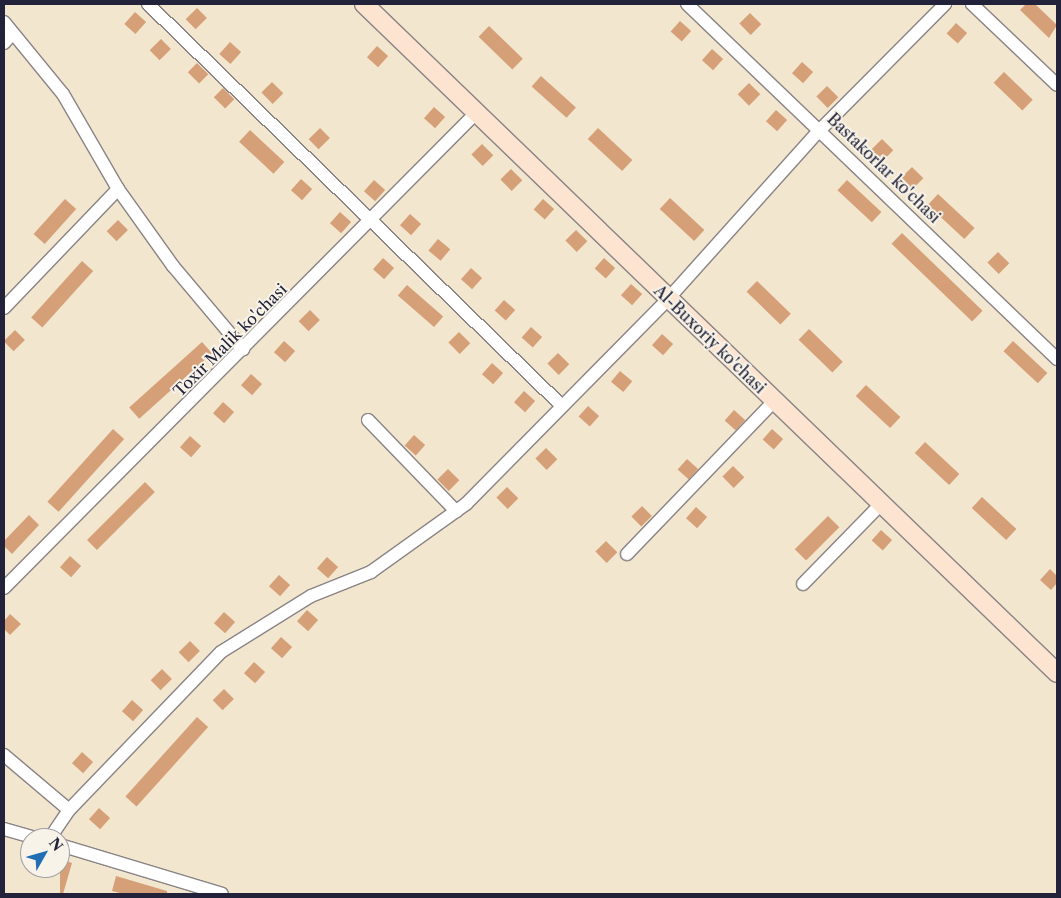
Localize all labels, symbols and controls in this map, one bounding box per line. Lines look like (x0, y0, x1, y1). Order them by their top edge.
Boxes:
street label: Bastakorlar ko'chasi (823, 109, 945, 227)
street label: Toxir Malik ko'chasi (169, 279, 291, 401)
street label: Al-Buxoriy ko'chasi (650, 281, 770, 397)
north arrow (20, 828, 70, 878)
text: N (45, 834, 67, 855)

